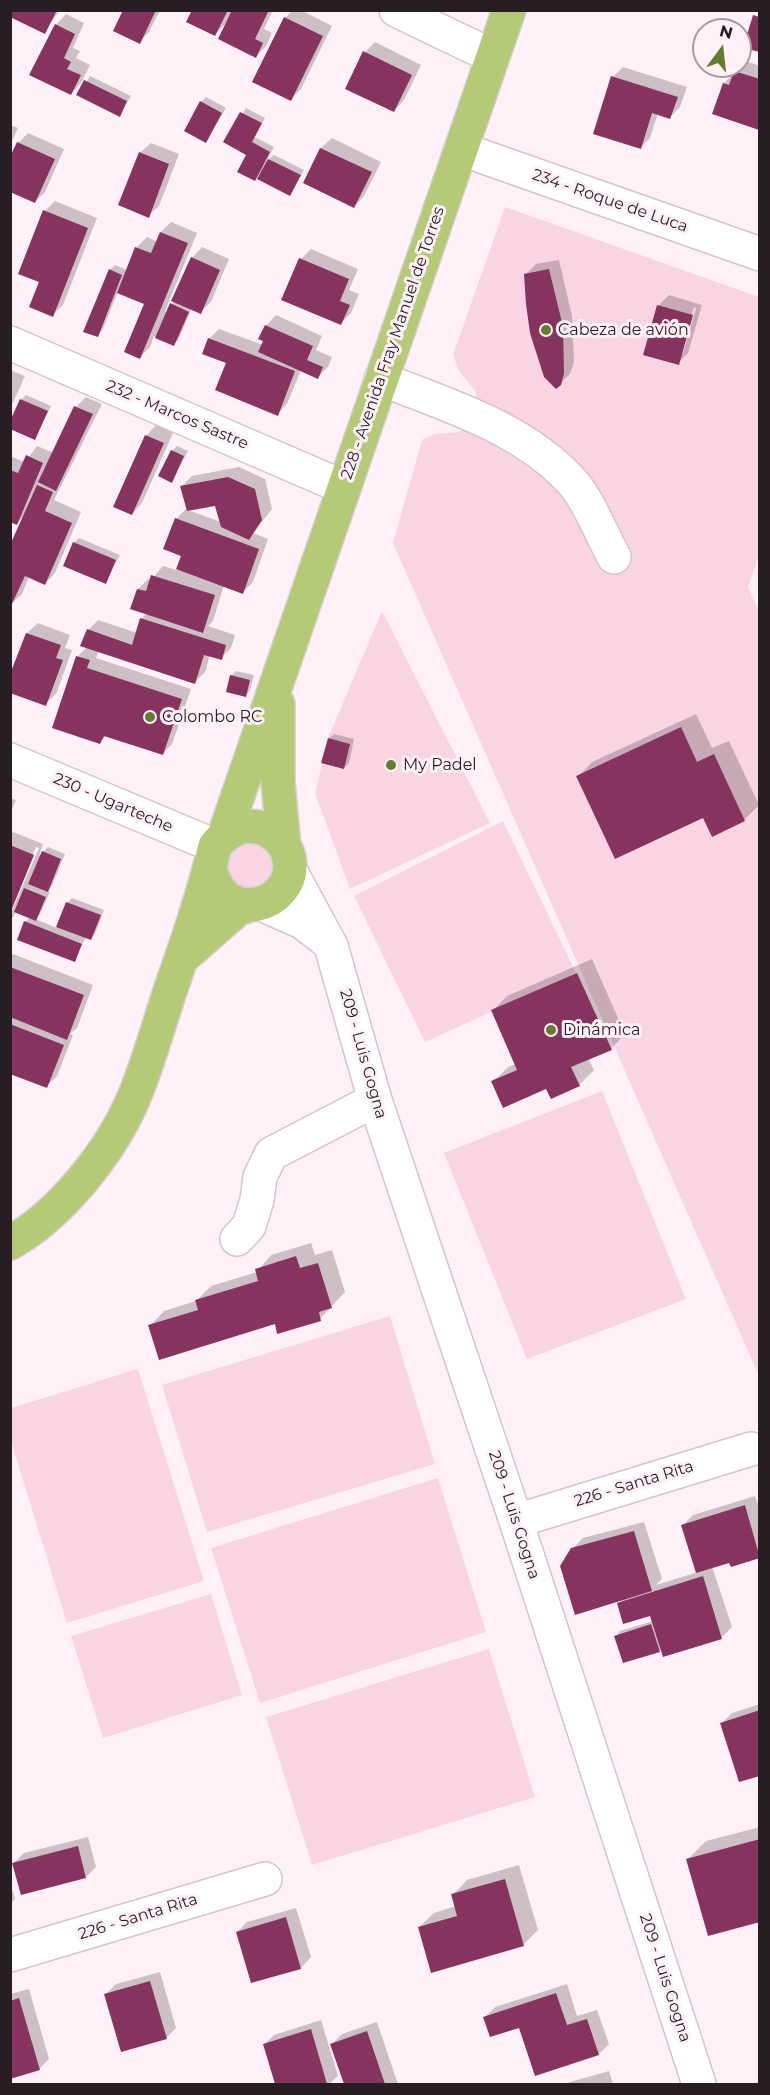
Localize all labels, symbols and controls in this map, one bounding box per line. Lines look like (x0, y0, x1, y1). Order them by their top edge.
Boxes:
north arrow (692, 18, 752, 78)
text: N (718, 21, 735, 43)
street label: 234 - Roque de Luca (530, 165, 690, 237)
street label: 228 - Avenida Fray Manuel de Torres (337, 204, 449, 482)
place label: Cabeza de avión (558, 320, 689, 340)
marker: Cabeza de avión (539, 323, 553, 337)
street label: 232 - Marcos Sastre (103, 376, 251, 454)
place label: Colombo RC (162, 707, 262, 727)
marker: Colombo RC (143, 710, 157, 724)
place label: My Padel (403, 755, 477, 775)
marker: My Padel (384, 758, 398, 772)
street label: 230 - Ugarteche (50, 769, 176, 837)
street label: 209 - Luis Gogna (335, 987, 391, 1121)
place label: Dinámica (563, 1020, 641, 1040)
marker: Dinámica (544, 1023, 558, 1037)
street label: 209 - Luis Gogna (484, 1448, 544, 1582)
street label: 226 - Santa Rita (572, 1457, 696, 1511)
street label: 226 - Santa Rita (76, 1890, 200, 1944)
street label: 209 - Luis Gogna (635, 1911, 695, 2045)

